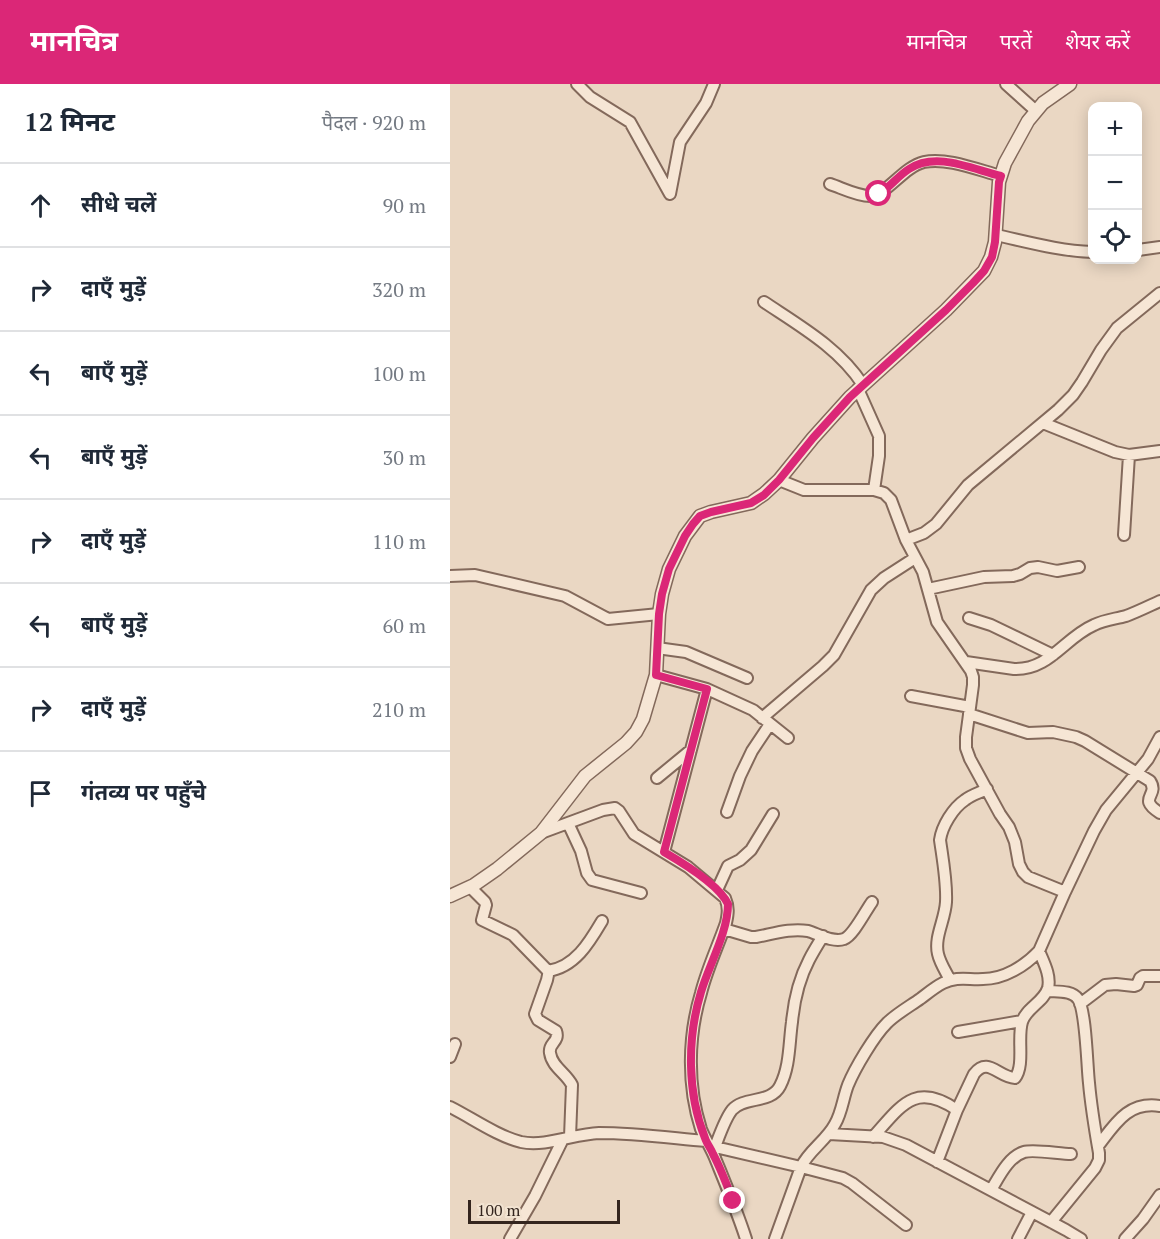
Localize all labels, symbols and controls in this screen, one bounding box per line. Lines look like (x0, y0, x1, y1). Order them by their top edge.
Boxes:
text: मानचित्र (30, 22, 118, 59)
text: मानचित्र (907, 27, 967, 55)
text: परतें (1000, 27, 1032, 55)
text: शेयर करें (1065, 27, 1130, 55)
map controls (1088, 102, 1142, 264)
button: + (1088, 102, 1142, 156)
text: 12 मिनट (24, 104, 115, 138)
text: पैदल · 920 m (322, 109, 426, 136)
button: − (1088, 156, 1142, 210)
route start (865, 180, 891, 206)
icon: ahead (24, 189, 57, 222)
text: सीधे चलें (81, 189, 156, 218)
text: 90 m (383, 192, 426, 219)
button: locate (1088, 210, 1142, 264)
icon: right (24, 273, 57, 306)
text: दाएँ मुड़ें (81, 273, 146, 302)
text: 320 m (372, 276, 426, 303)
icon: left (24, 357, 57, 390)
text: बाएँ मुड़ें (81, 357, 147, 386)
text: 100 m (372, 360, 426, 387)
icon: left (24, 441, 57, 474)
text: बाएँ मुड़ें (81, 441, 147, 470)
text: 30 m (383, 444, 426, 471)
icon: right (24, 525, 57, 558)
text: दाएँ मुड़ें (81, 525, 146, 554)
text: 110 m (372, 528, 426, 555)
icon: left (24, 609, 57, 642)
text: बाएँ मुड़ें (81, 609, 147, 638)
text: 60 m (383, 612, 426, 639)
icon: right (24, 693, 57, 726)
text: दाएँ मुड़ें (81, 693, 146, 722)
text: 210 m (372, 696, 426, 723)
icon: arrive (24, 777, 57, 810)
text: गंतव्य पर पहुँचे (81, 777, 206, 806)
route end (719, 1187, 745, 1213)
scale bar (468, 1197, 620, 1224)
text: 100 m (477, 1199, 520, 1221)

